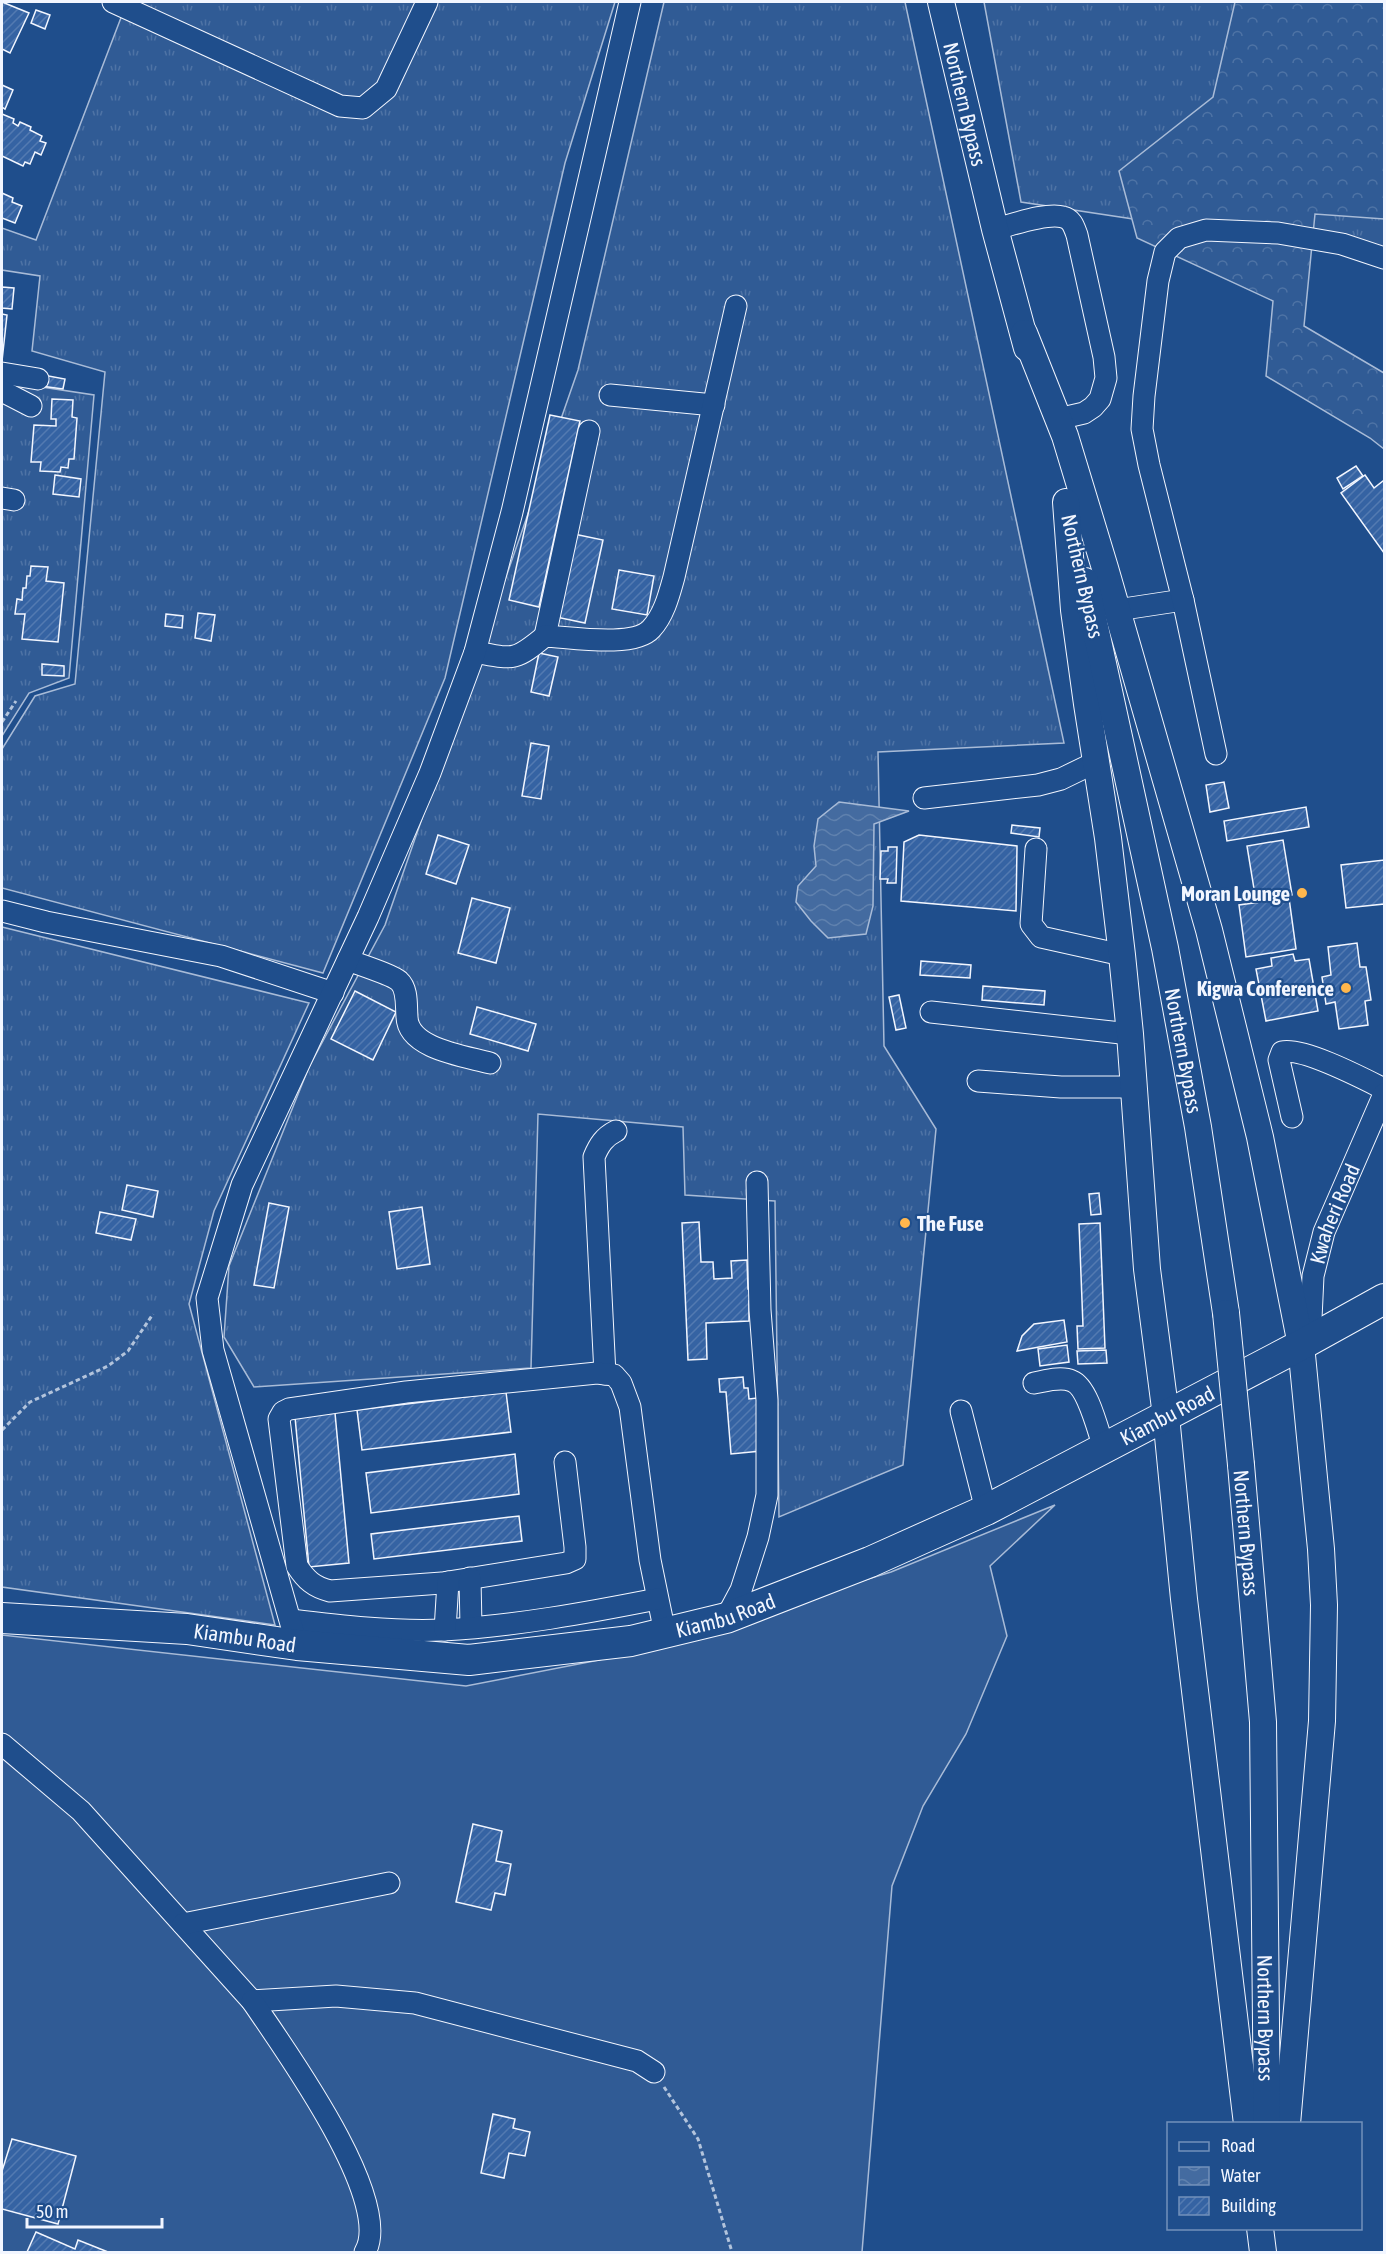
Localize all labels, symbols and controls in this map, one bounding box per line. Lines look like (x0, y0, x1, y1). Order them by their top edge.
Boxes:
street label: Northern Bypass (939, 40, 992, 168)
street label: Northern Bypass (1057, 512, 1109, 640)
place label: Moran Lounge (1181, 881, 1290, 905)
marker: Moran Lounge (1295, 886, 1309, 900)
place label: Kigwa Conference (1197, 976, 1334, 1000)
marker: Kigwa Conference (1339, 981, 1353, 995)
street label: Northern Bypass (1161, 986, 1207, 1115)
street label: Kwaheri Road (1305, 1160, 1364, 1266)
place label: The Fuse (917, 1211, 984, 1235)
marker: The Fuse (898, 1216, 912, 1230)
street label: Kiambu Road (1116, 1381, 1218, 1450)
street label: Northern Bypass (1229, 1469, 1264, 1597)
street label: Kiambu Road (673, 1588, 778, 1642)
street label: Kiambu Road (192, 1618, 298, 1657)
street label: Northern Bypass (1253, 1955, 1279, 2081)
legend (1167, 2122, 1362, 2230)
text: Road (1221, 2135, 1255, 2156)
text: Water (1221, 2165, 1261, 2186)
scale bar (27, 2191, 162, 2229)
text: Building (1221, 2195, 1276, 2216)
text: 50 m (36, 2201, 68, 2222)

